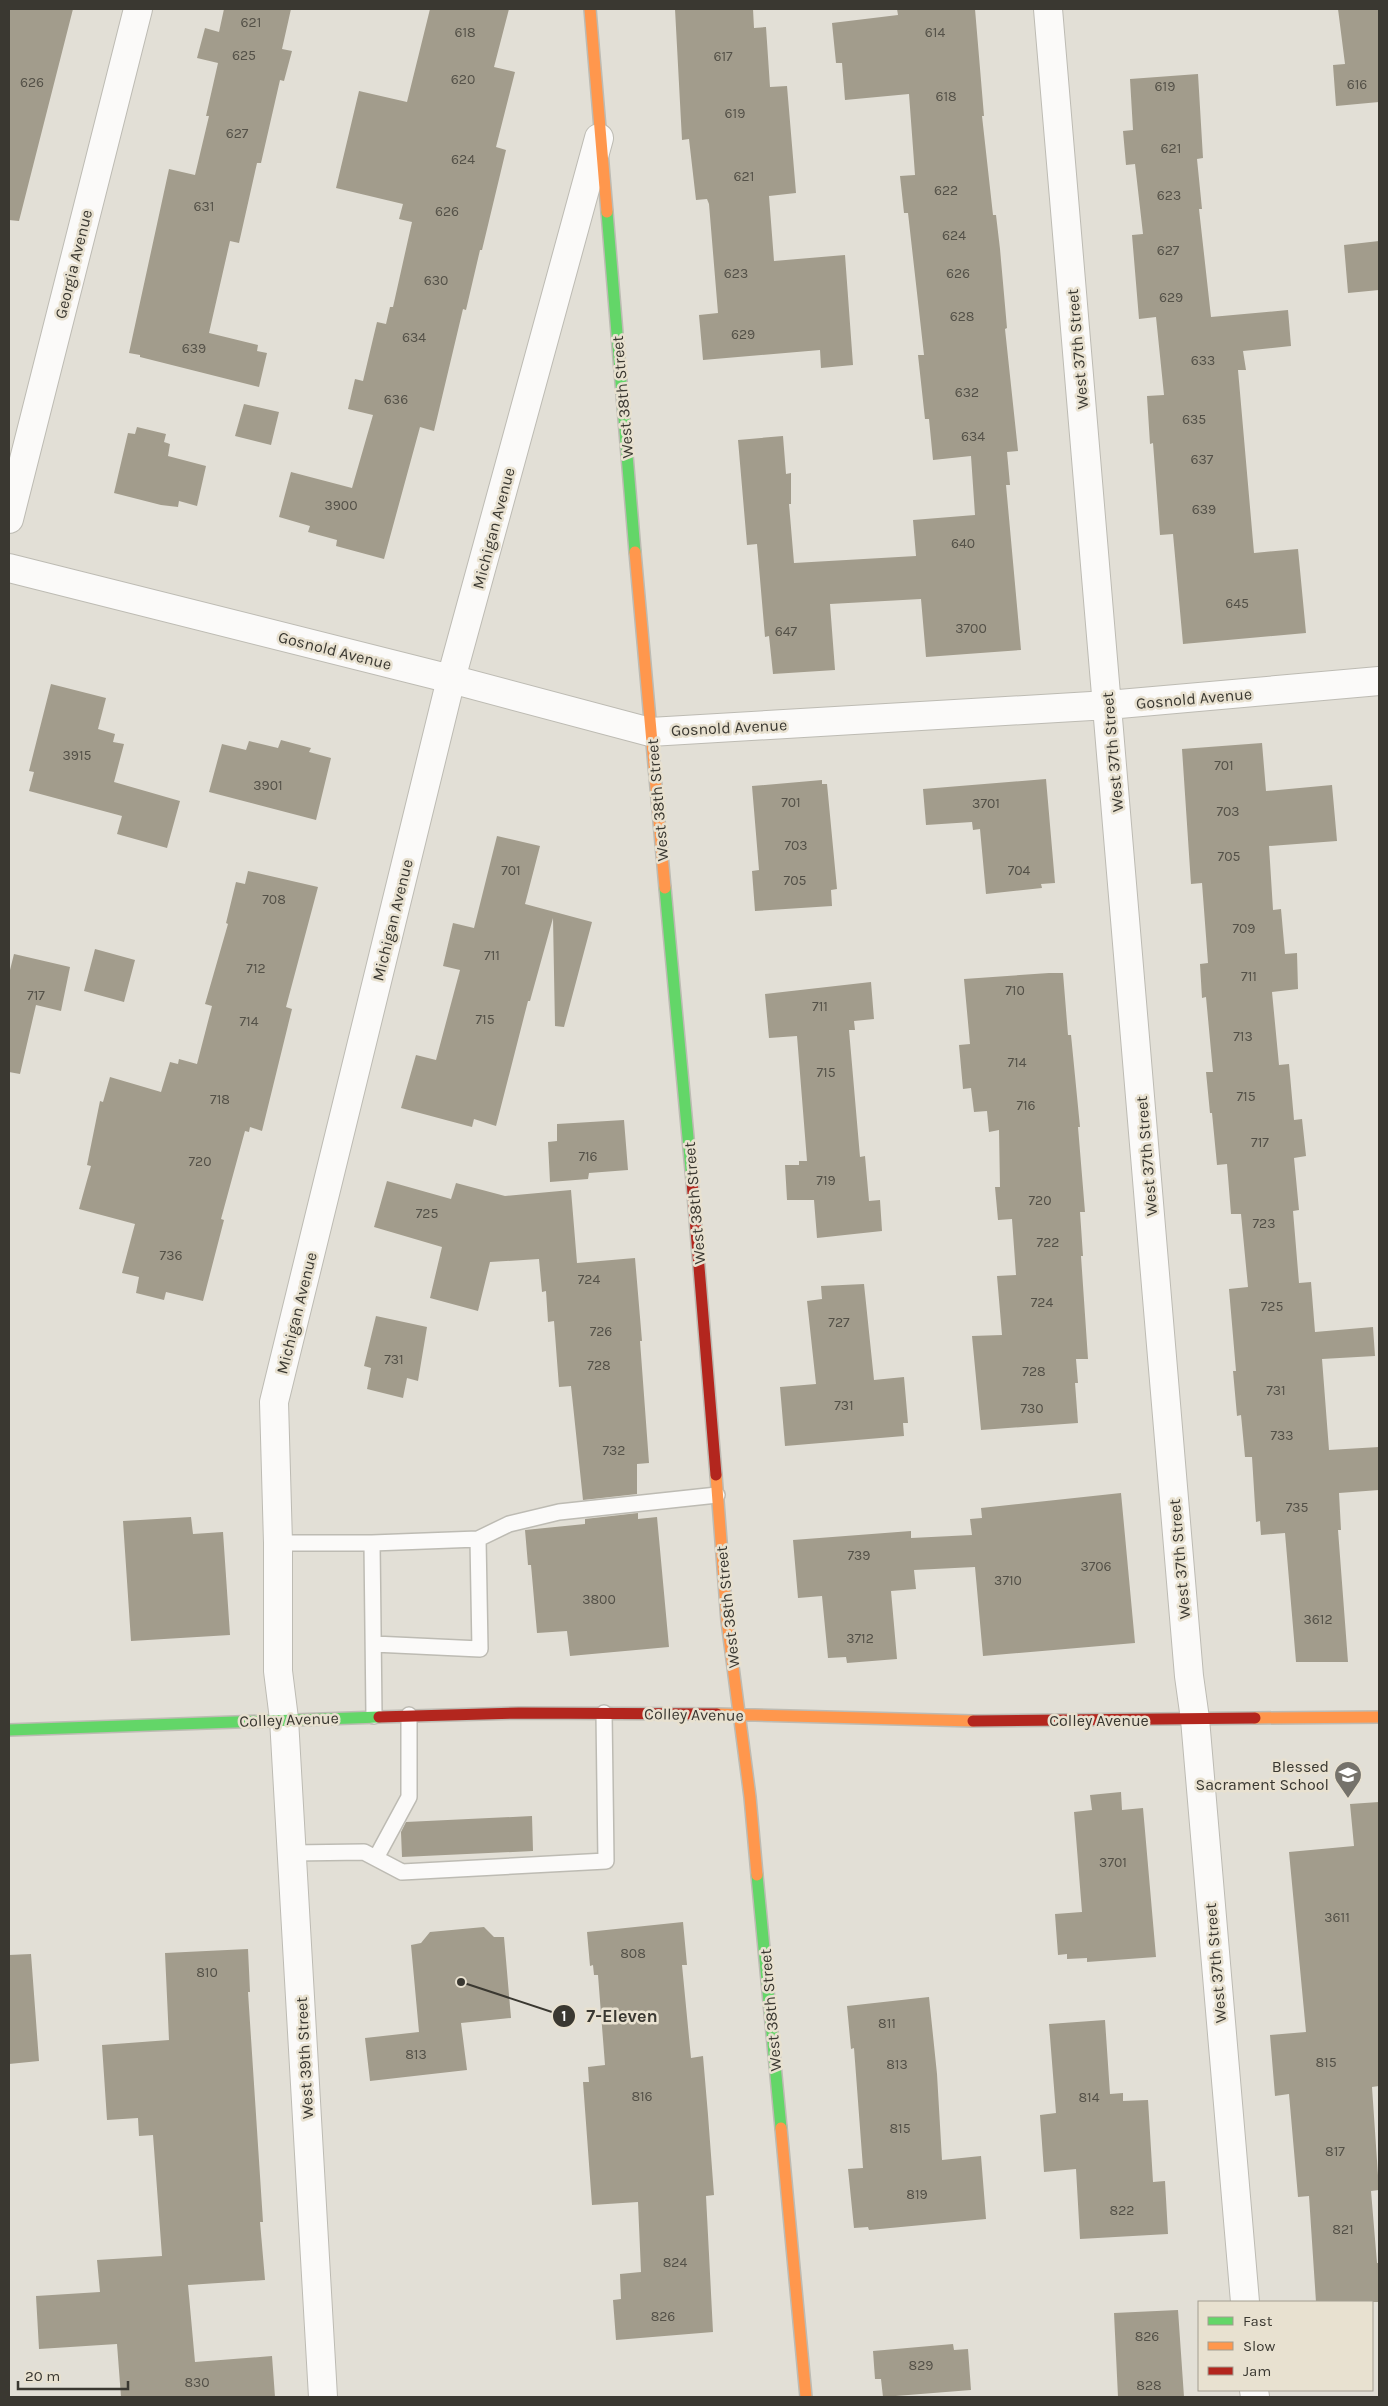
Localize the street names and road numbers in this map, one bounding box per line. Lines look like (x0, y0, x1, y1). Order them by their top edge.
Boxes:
street label: Georgia Avenue (51, 208, 96, 321)
street label: West 37th Street (1063, 288, 1092, 410)
street label: West 38th Street (608, 335, 637, 459)
street label: Michigan Avenue (468, 465, 519, 591)
street label: Gosnold Avenue (276, 627, 394, 674)
street label: Gosnold Avenue (1135, 684, 1253, 713)
street label: West 37th Street (1098, 691, 1127, 813)
street label: Gosnold Avenue (670, 715, 788, 740)
street label: West 38th Street (643, 738, 672, 862)
street label: Michigan Avenue (368, 857, 417, 983)
street label: West 37th Street (1132, 1095, 1161, 1217)
street label: West 38th Street (680, 1141, 709, 1265)
street label: Michigan Avenue (272, 1250, 321, 1376)
street label: West 37th Street (1165, 1498, 1194, 1620)
street label: West 38th Street (712, 1545, 743, 1669)
street label: Colley Avenue (644, 1704, 744, 1725)
street label: Colley Avenue (239, 1708, 339, 1731)
street label: Colley Avenue (1049, 1711, 1149, 1730)
street label: West 37th Street (1201, 1902, 1230, 2024)
street label: West 38th Street (756, 1948, 785, 2072)
street label: West 39th Street (292, 1996, 317, 2120)

